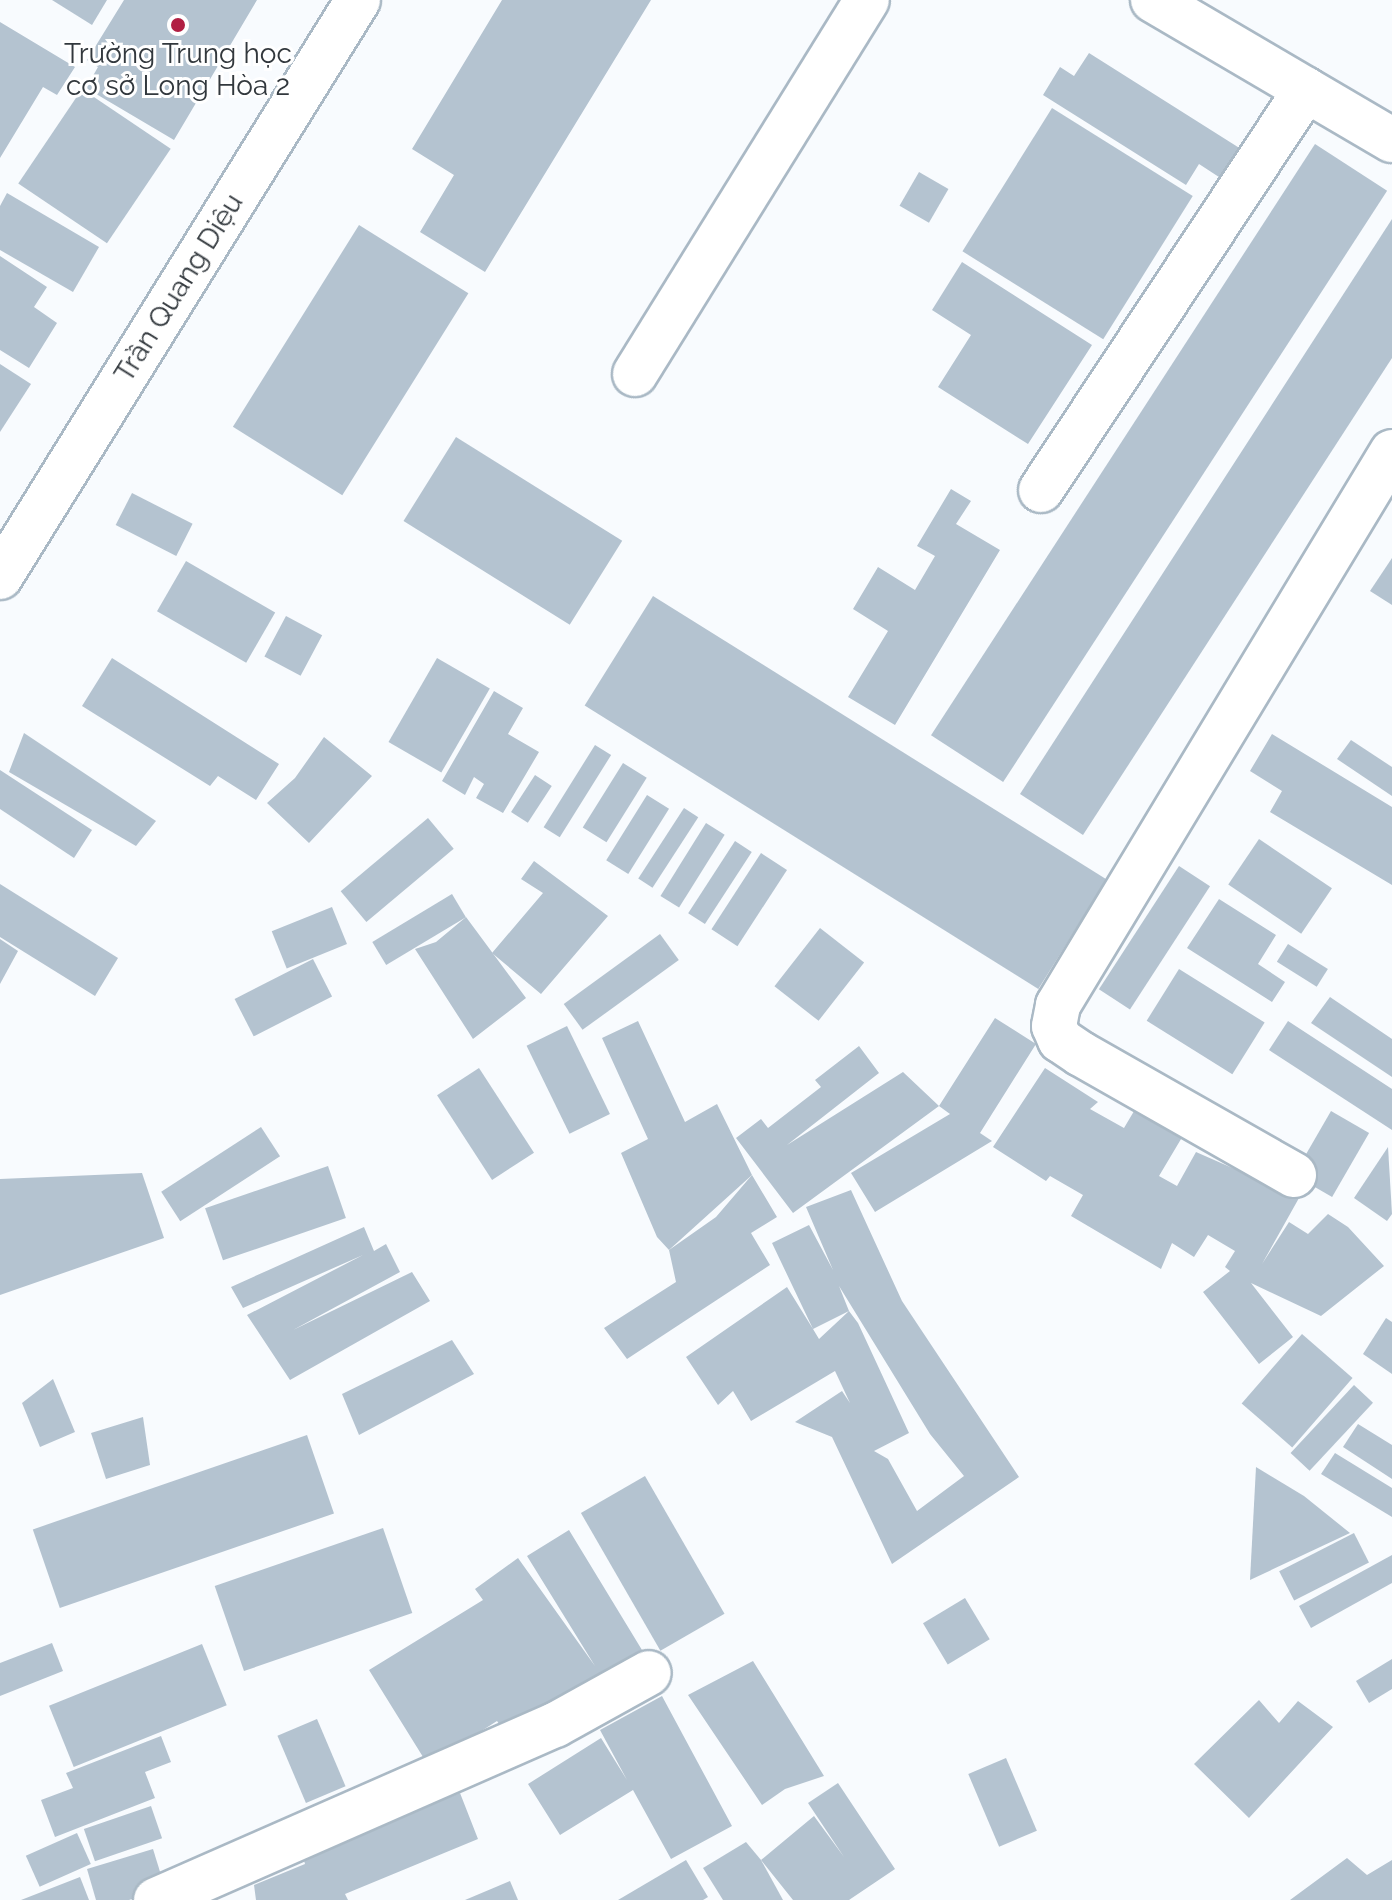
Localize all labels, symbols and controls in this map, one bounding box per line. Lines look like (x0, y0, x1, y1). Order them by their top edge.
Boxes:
marker: Trường Trung học cơ sở Long Hòa 2 (169, 16, 187, 34)
place label: Trường Trung học cơ sở Long Hòa 2 (64, 37, 292, 103)
street label: Trần Quang Diệu (108, 188, 250, 388)

